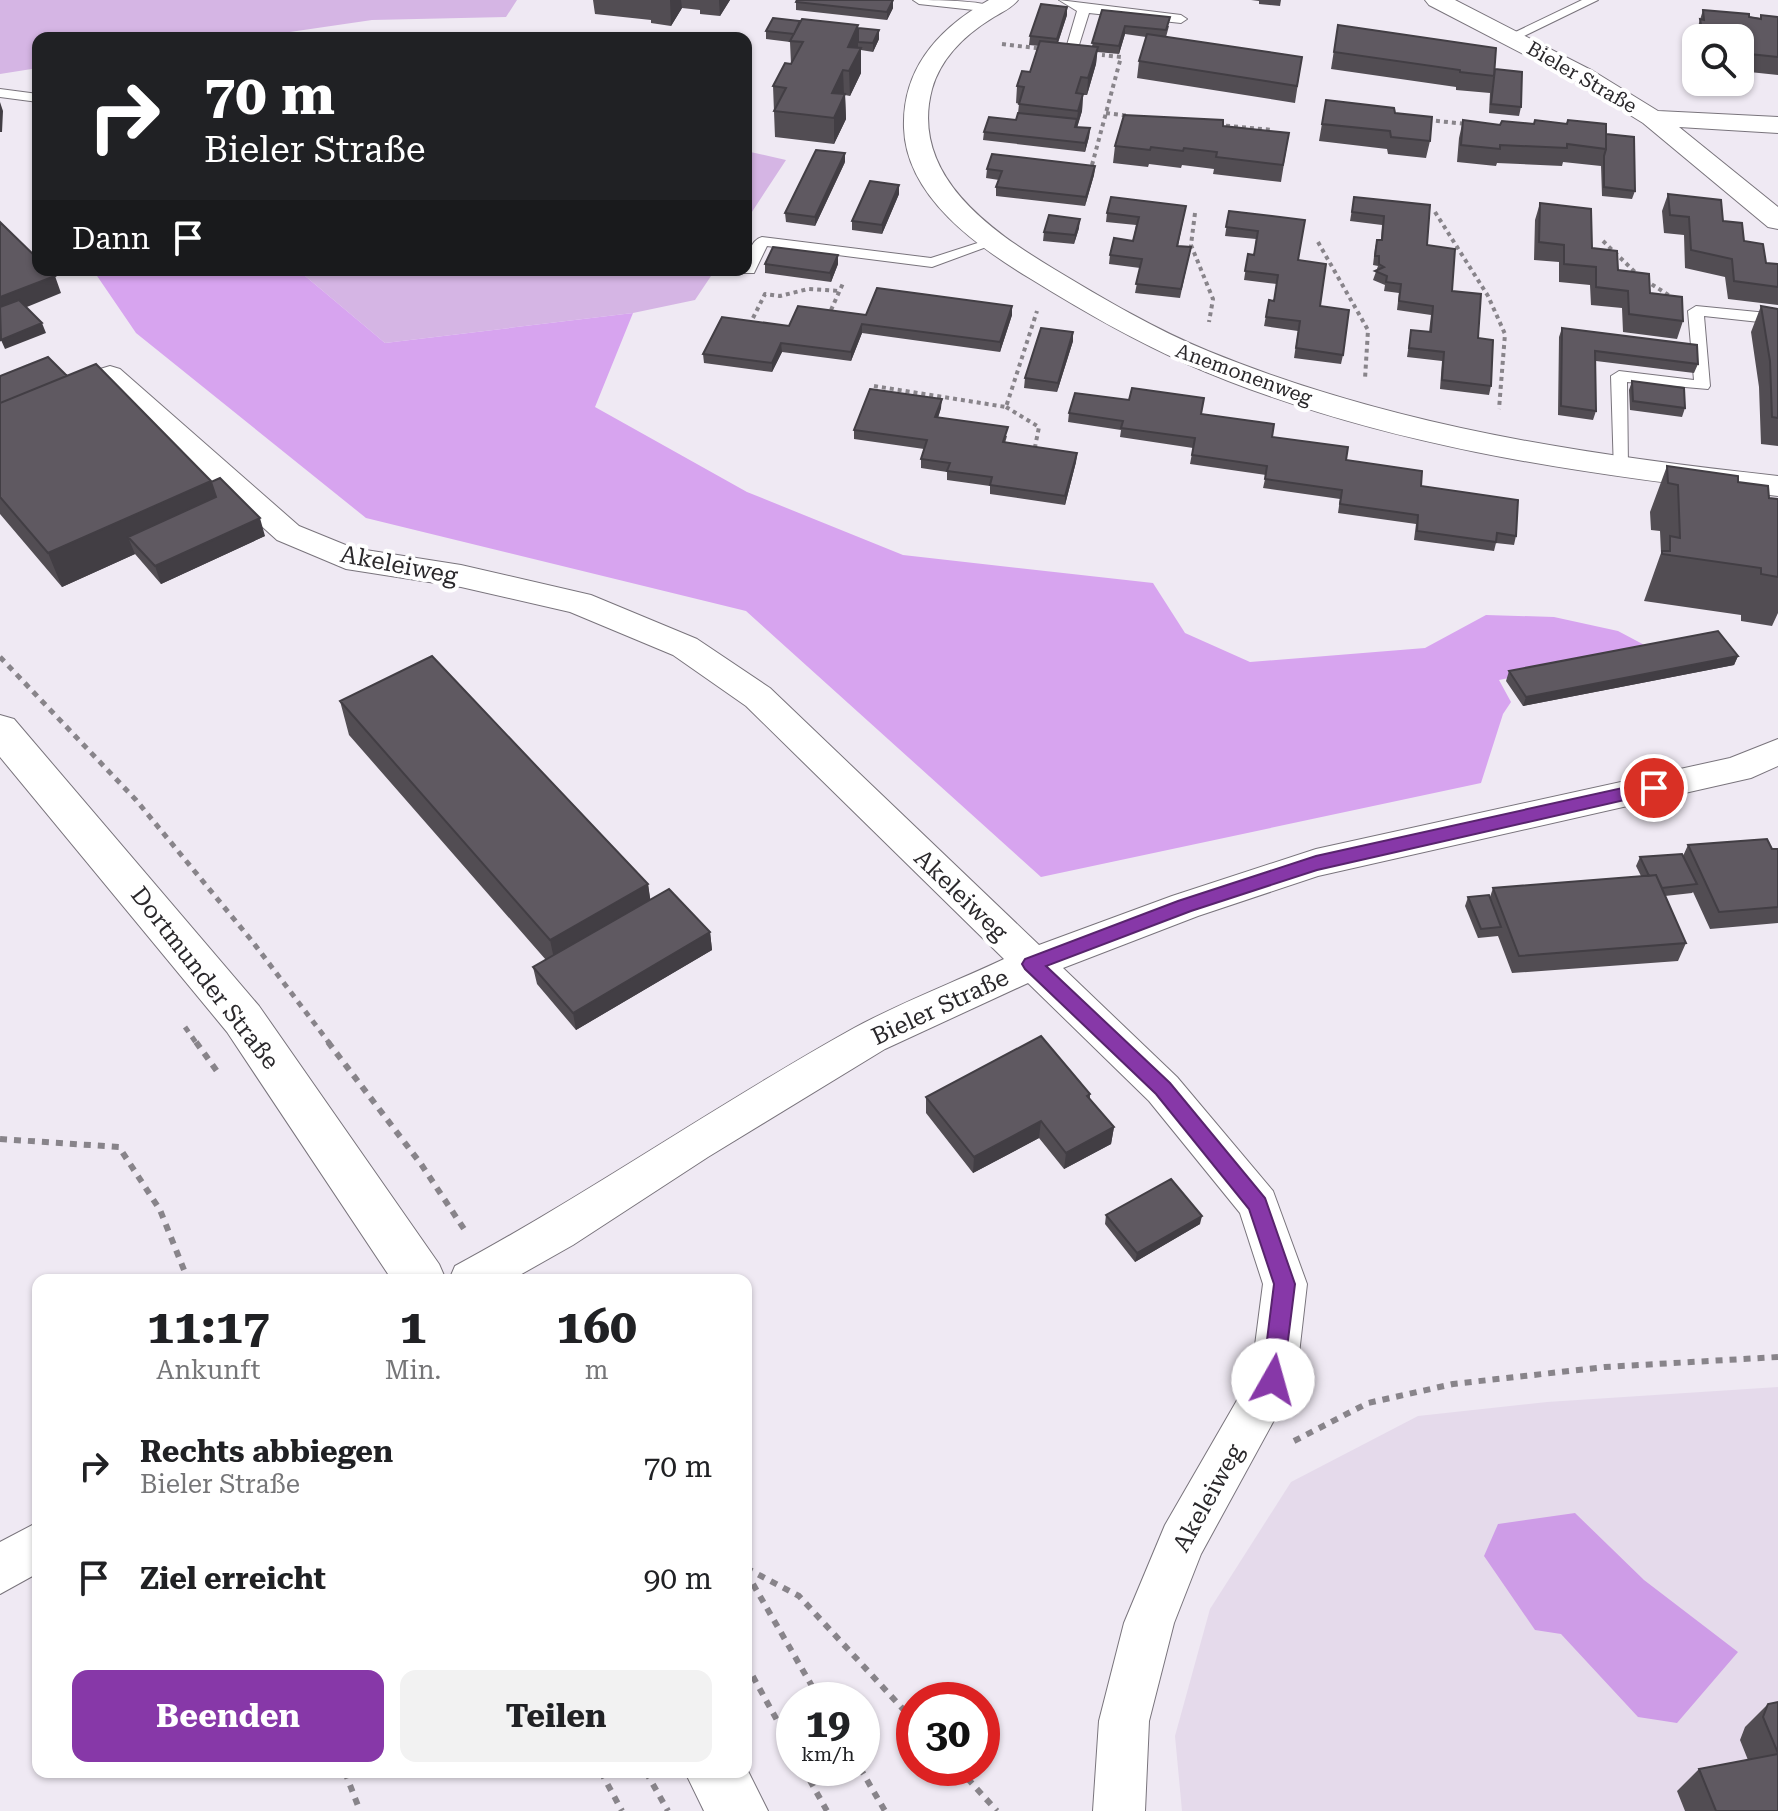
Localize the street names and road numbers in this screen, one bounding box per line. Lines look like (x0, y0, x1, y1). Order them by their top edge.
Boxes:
street label: Bieler Straße (1523, 36, 1641, 118)
street label: Anemonenweg (1173, 338, 1316, 410)
street label: Akeleiweg (338, 540, 460, 590)
street label: Akeleiweg (909, 844, 1014, 947)
street label: Dortmunder Straße (125, 881, 285, 1075)
street label: Bieler Straße (867, 963, 1013, 1051)
street label: Akeleiweg (1167, 1439, 1249, 1557)

